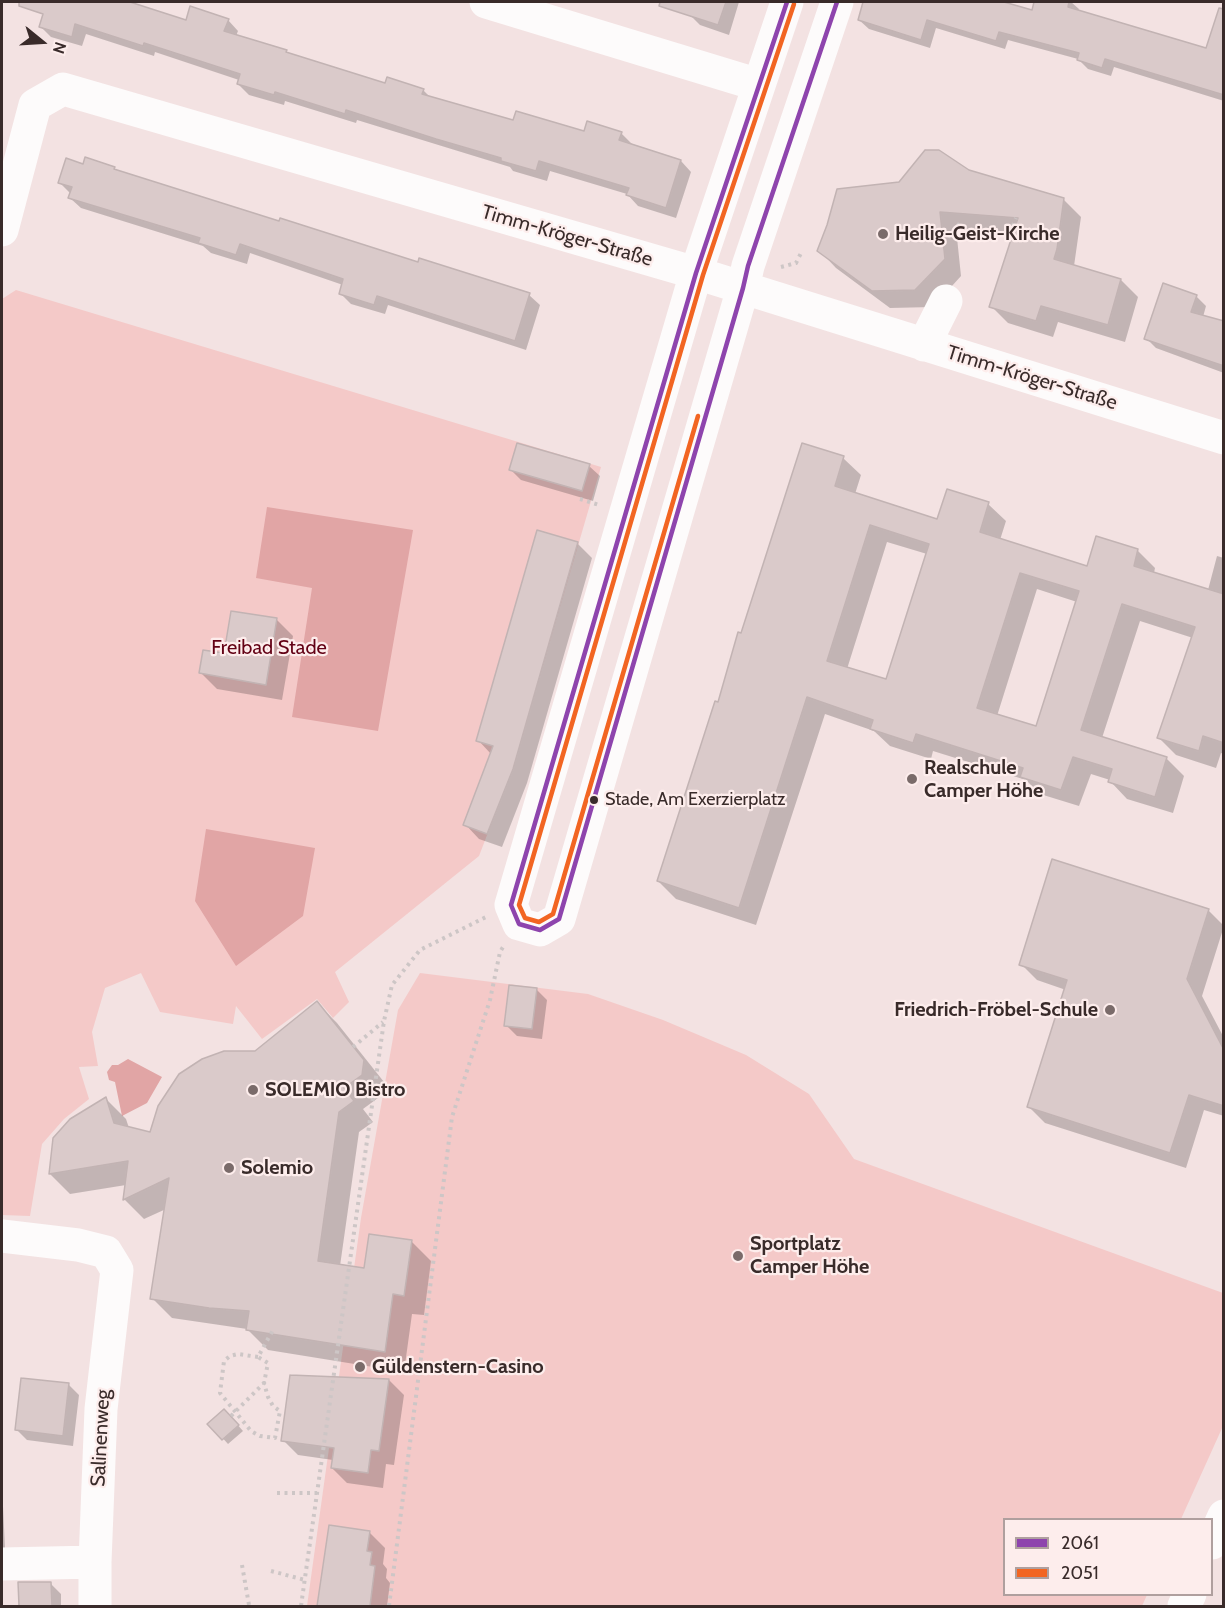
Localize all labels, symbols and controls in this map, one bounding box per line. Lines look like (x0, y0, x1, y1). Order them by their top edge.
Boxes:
north arrow (12, 12, 72, 72)
text: N (49, 39, 70, 56)
street label: Timm-Kröger-Straße (479, 200, 655, 272)
place label: Heilig-Geist-Kirche (895, 222, 1060, 246)
marker: Heilig-Geist-Kirche (876, 227, 890, 241)
street label: Timm-Kröger-Straße (944, 341, 1120, 415)
park label: Freibad Stade (211, 636, 327, 660)
place label: Realschule Camper Höhe (924, 756, 1043, 803)
marker: Realschule Camper Höhe (905, 772, 919, 786)
place label: Stade, Am Exerzierplatz (605, 789, 786, 811)
marker: Stade, Am Exerzierplatz (588, 794, 600, 806)
place label: Friedrich-Fröbel-Schule (894, 998, 1098, 1022)
marker: Friedrich-Fröbel-Schule (1103, 1003, 1117, 1017)
place label: SOLEMIO Bistro (265, 1078, 405, 1102)
marker: SOLEMIO Bistro (246, 1083, 260, 1097)
place label: Solemio (241, 1156, 313, 1180)
marker: Solemio (222, 1161, 236, 1175)
place label: Sportplatz Camper Höhe (750, 1232, 869, 1279)
marker: Sportplatz Camper Höhe (731, 1249, 745, 1263)
place label: Güldenstern-Casino (372, 1355, 544, 1379)
marker: Güldenstern-Casino (353, 1360, 367, 1374)
street label: Salinenweg (86, 1389, 116, 1487)
legend (1003, 1518, 1213, 1596)
text: 2061 (1061, 1532, 1099, 1554)
text: 2051 (1061, 1562, 1099, 1584)

